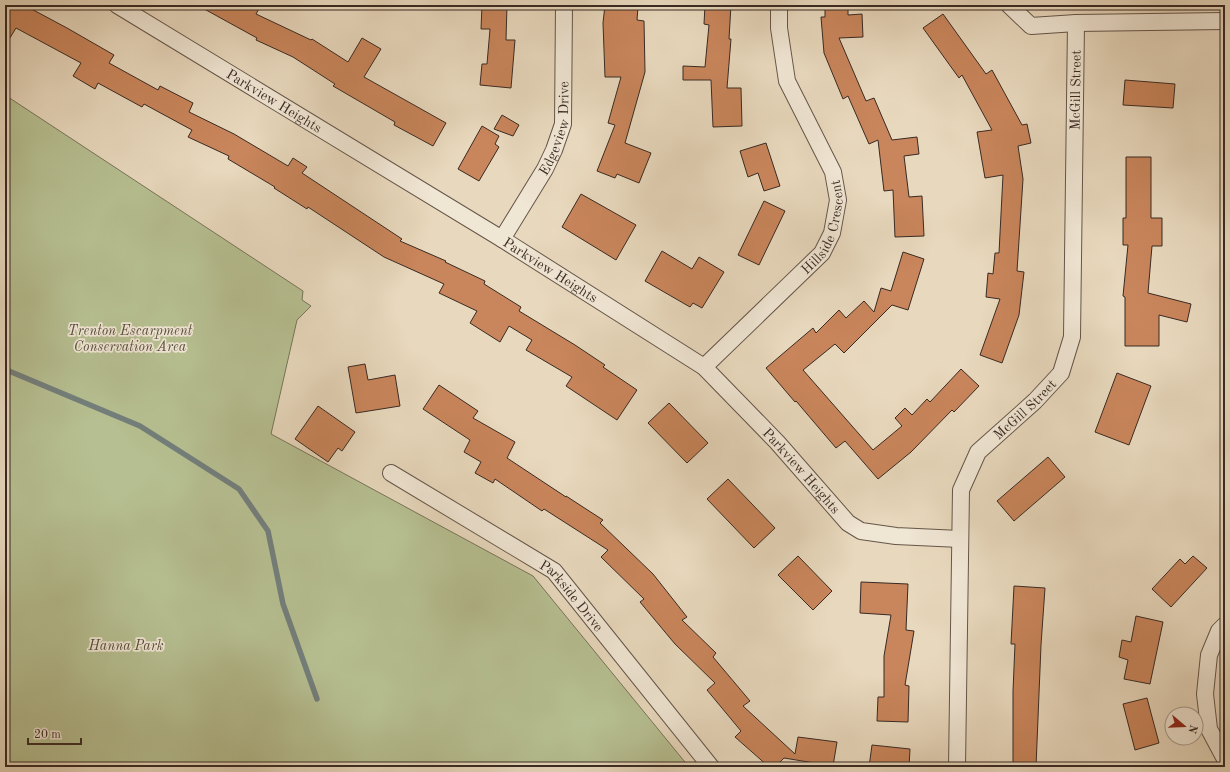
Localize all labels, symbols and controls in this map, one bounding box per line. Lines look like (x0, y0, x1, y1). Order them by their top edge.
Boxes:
street label: McGill Street (1069, 50, 1084, 130)
street label: Parkview Heights (224, 67, 324, 136)
street label: Edgeview Drive (537, 81, 572, 178)
street label: Hillside Crescent (799, 178, 846, 277)
street label: Parkview Heights (500, 236, 600, 306)
park label: Trenton Escarpment Conservation Area (68, 324, 193, 354)
street label: McGill Street (991, 377, 1059, 443)
street label: Parkview Heights (760, 426, 842, 516)
street label: Parkside Drive (537, 558, 605, 634)
park label: Hanna Park (87, 639, 164, 653)
north arrow (1164, 706, 1204, 746)
scale bar (28, 720, 81, 746)
text: N (1185, 723, 1199, 735)
text: 20 m (34, 729, 61, 741)

